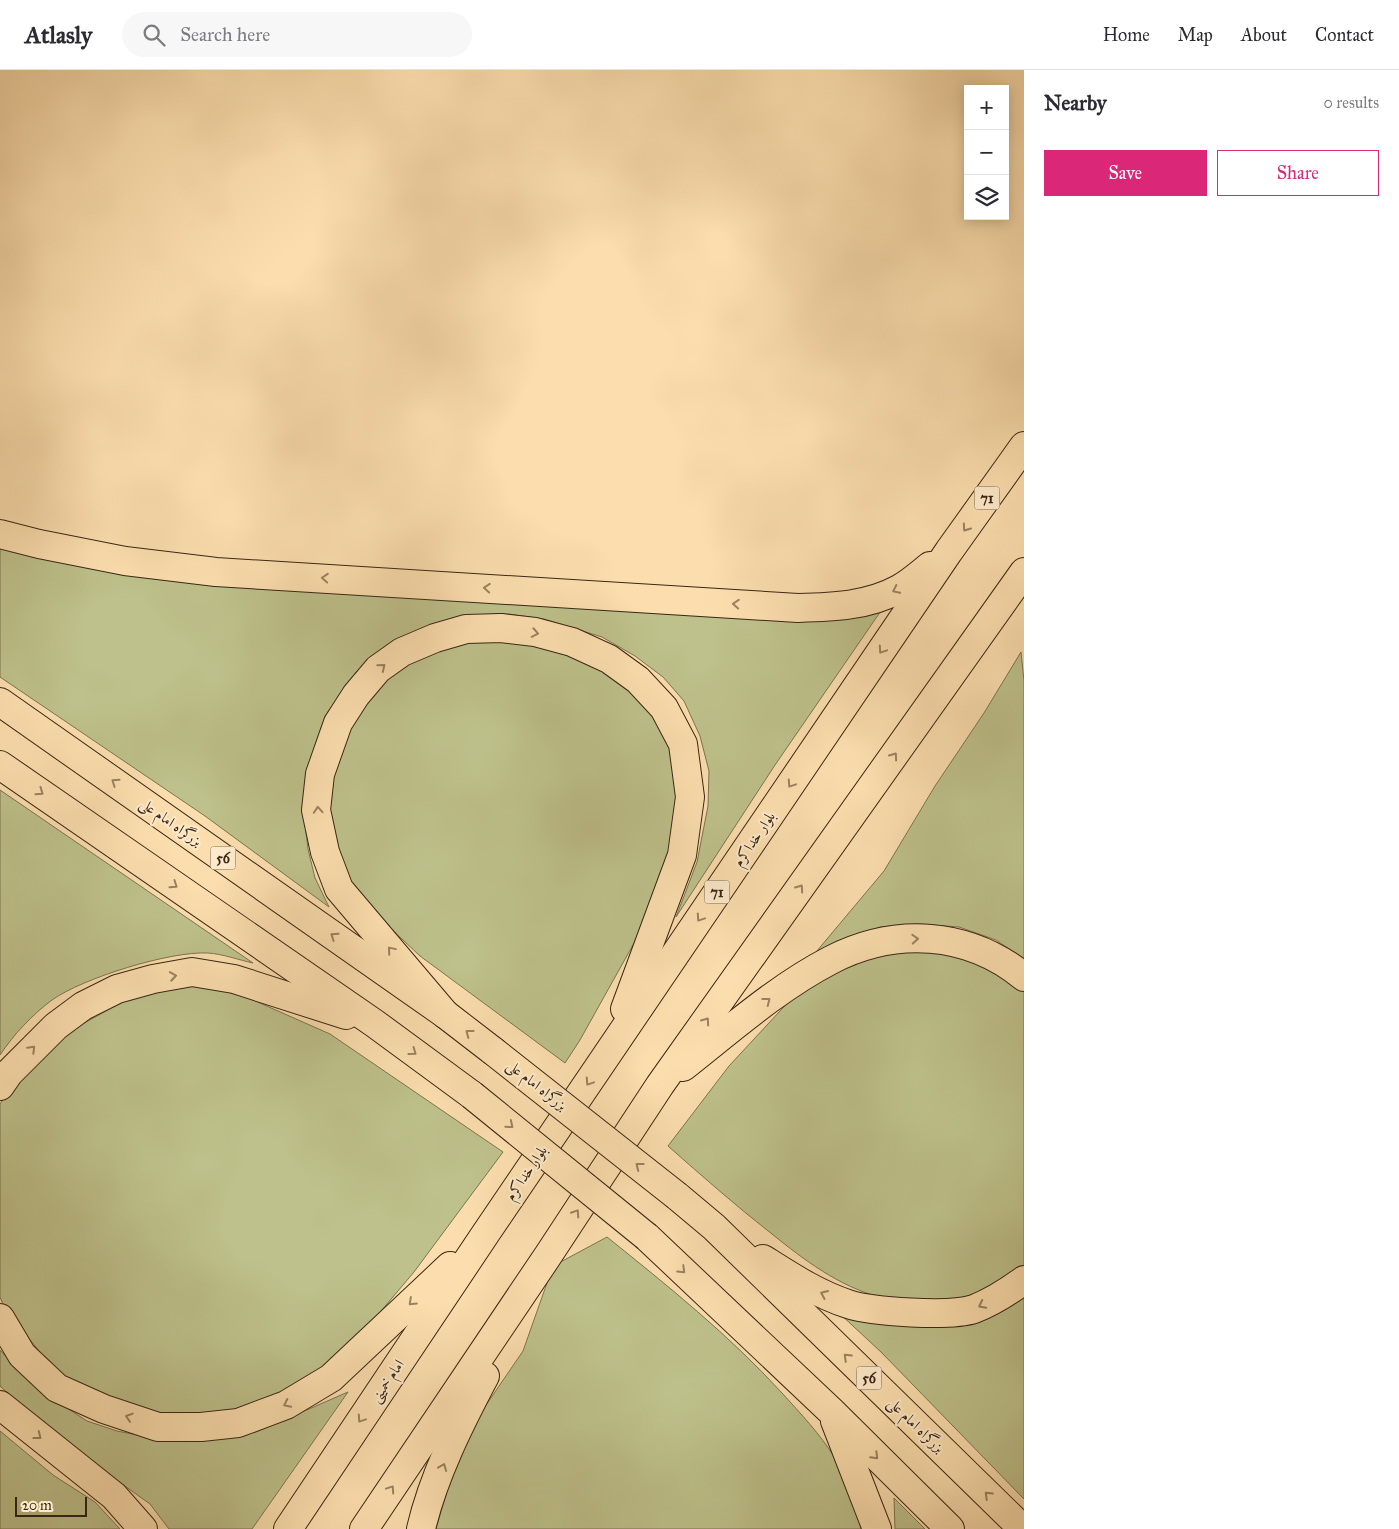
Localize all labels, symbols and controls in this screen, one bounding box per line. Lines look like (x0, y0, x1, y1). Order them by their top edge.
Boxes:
search box (122, 12, 472, 57)
text: Atlasly (25, 20, 92, 50)
icon: search (140, 21, 168, 49)
text: Search here (180, 23, 270, 46)
text: Home (1103, 24, 1150, 46)
text: Map (1178, 24, 1213, 46)
text: About (1241, 24, 1287, 46)
text: Contact (1315, 24, 1374, 46)
map controls (964, 85, 1009, 220)
button: + (964, 85, 1009, 130)
text: Nearby (1044, 90, 1107, 116)
text: 0 results (1324, 93, 1379, 112)
button: − (964, 130, 1009, 175)
button: Save (1044, 150, 1207, 196)
button: Share (1217, 150, 1379, 196)
button: layers (964, 175, 1009, 220)
road number: 71 (974, 486, 1000, 509)
one-way arrow (963, 522, 971, 531)
one-way arrow (320, 573, 328, 584)
one-way arrow (482, 583, 490, 594)
one-way arrow (892, 584, 901, 594)
one-way arrow (732, 598, 740, 609)
one-way arrow (530, 627, 539, 638)
one-way arrow (879, 644, 888, 653)
one-way arrow (376, 665, 385, 673)
one-way arrow (888, 752, 897, 761)
one-way arrow (788, 778, 797, 788)
one-way arrow (112, 780, 121, 788)
one-way arrow (34, 786, 44, 795)
street label: بزرگراه امام علی (134, 793, 206, 853)
one-way arrow (312, 806, 323, 814)
street label: بلوار خداکرم (729, 808, 782, 872)
road number: 56 (210, 846, 236, 870)
one-way arrow (168, 879, 177, 888)
road number: 71 (704, 880, 730, 904)
one-way arrow (794, 884, 803, 894)
one-way arrow (697, 913, 706, 922)
one-way arrow (330, 933, 340, 942)
one-way arrow (911, 933, 919, 944)
one-way arrow (388, 947, 397, 956)
one-way arrow (168, 971, 177, 981)
one-way arrow (762, 998, 771, 1007)
one-way arrow (700, 1017, 709, 1027)
one-way arrow (466, 1030, 475, 1038)
one-way arrow (27, 1046, 36, 1055)
one-way arrow (408, 1046, 417, 1055)
street label: بزرگراه امام علی (501, 1055, 572, 1118)
one-way arrow (585, 1076, 595, 1085)
one-way arrow (504, 1120, 513, 1128)
street label: بلوار خداکرم (501, 1142, 554, 1206)
one-way arrow (636, 1163, 645, 1171)
one-way arrow (570, 1210, 579, 1219)
one-way arrow (677, 1264, 686, 1273)
one-way arrow (820, 1289, 829, 1300)
one-way arrow (409, 1296, 418, 1305)
one-way arrow (978, 1299, 987, 1309)
one-way arrow (844, 1354, 853, 1363)
street label: امام خمینی (366, 1356, 411, 1408)
road number: 56 (856, 1366, 882, 1390)
street label: بزرگراه امام علی (881, 1393, 949, 1460)
one-way arrow (283, 1398, 292, 1408)
one-way arrow (126, 1413, 134, 1423)
one-way arrow (358, 1413, 367, 1423)
one-way arrow (32, 1430, 41, 1438)
one-way arrow (870, 1450, 879, 1459)
one-way arrow (437, 1463, 447, 1471)
one-way arrow (385, 1485, 394, 1494)
one-way arrow (985, 1492, 994, 1501)
scale bar (15, 1494, 88, 1517)
text: 20 m (22, 1497, 52, 1514)

